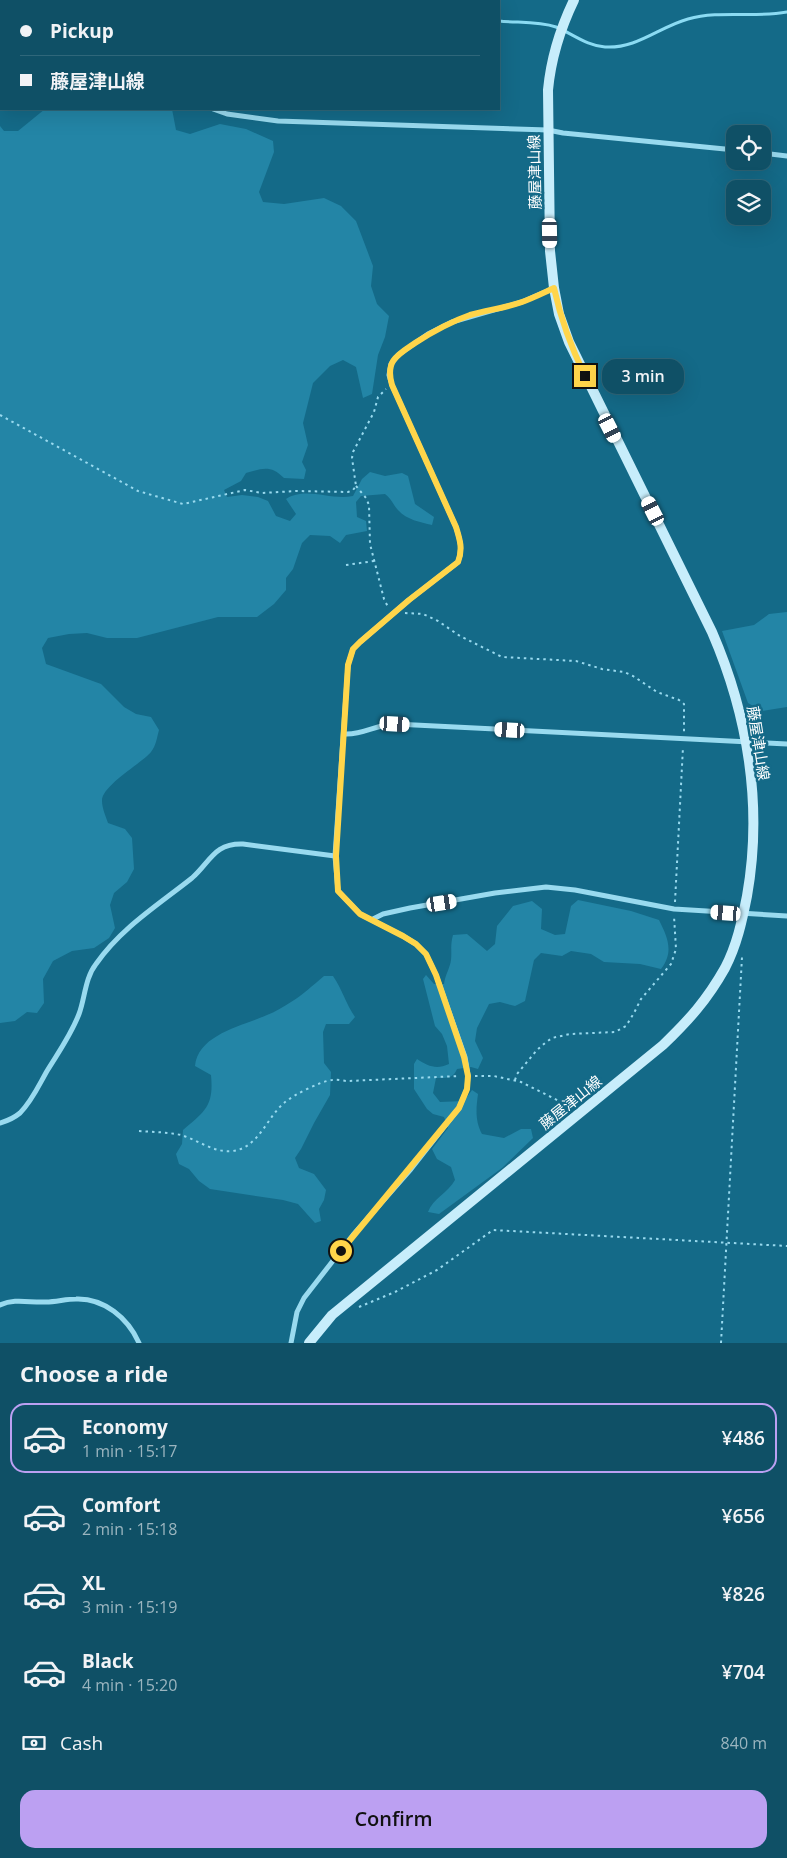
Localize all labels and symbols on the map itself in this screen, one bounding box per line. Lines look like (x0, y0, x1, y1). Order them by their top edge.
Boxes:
street label: 藤屋津山線 (523, 134, 545, 210)
car (542, 218, 557, 248)
callout: 3 min (602, 358, 685, 394)
route end (574, 365, 596, 387)
car (596, 411, 623, 445)
car (639, 494, 666, 528)
street label: 藤屋津山線 (743, 704, 775, 782)
car (379, 716, 410, 732)
car (494, 722, 525, 738)
car (426, 893, 457, 913)
car (710, 904, 741, 922)
street label: 藤屋津山線 (535, 1071, 605, 1133)
route start (330, 1240, 352, 1262)

